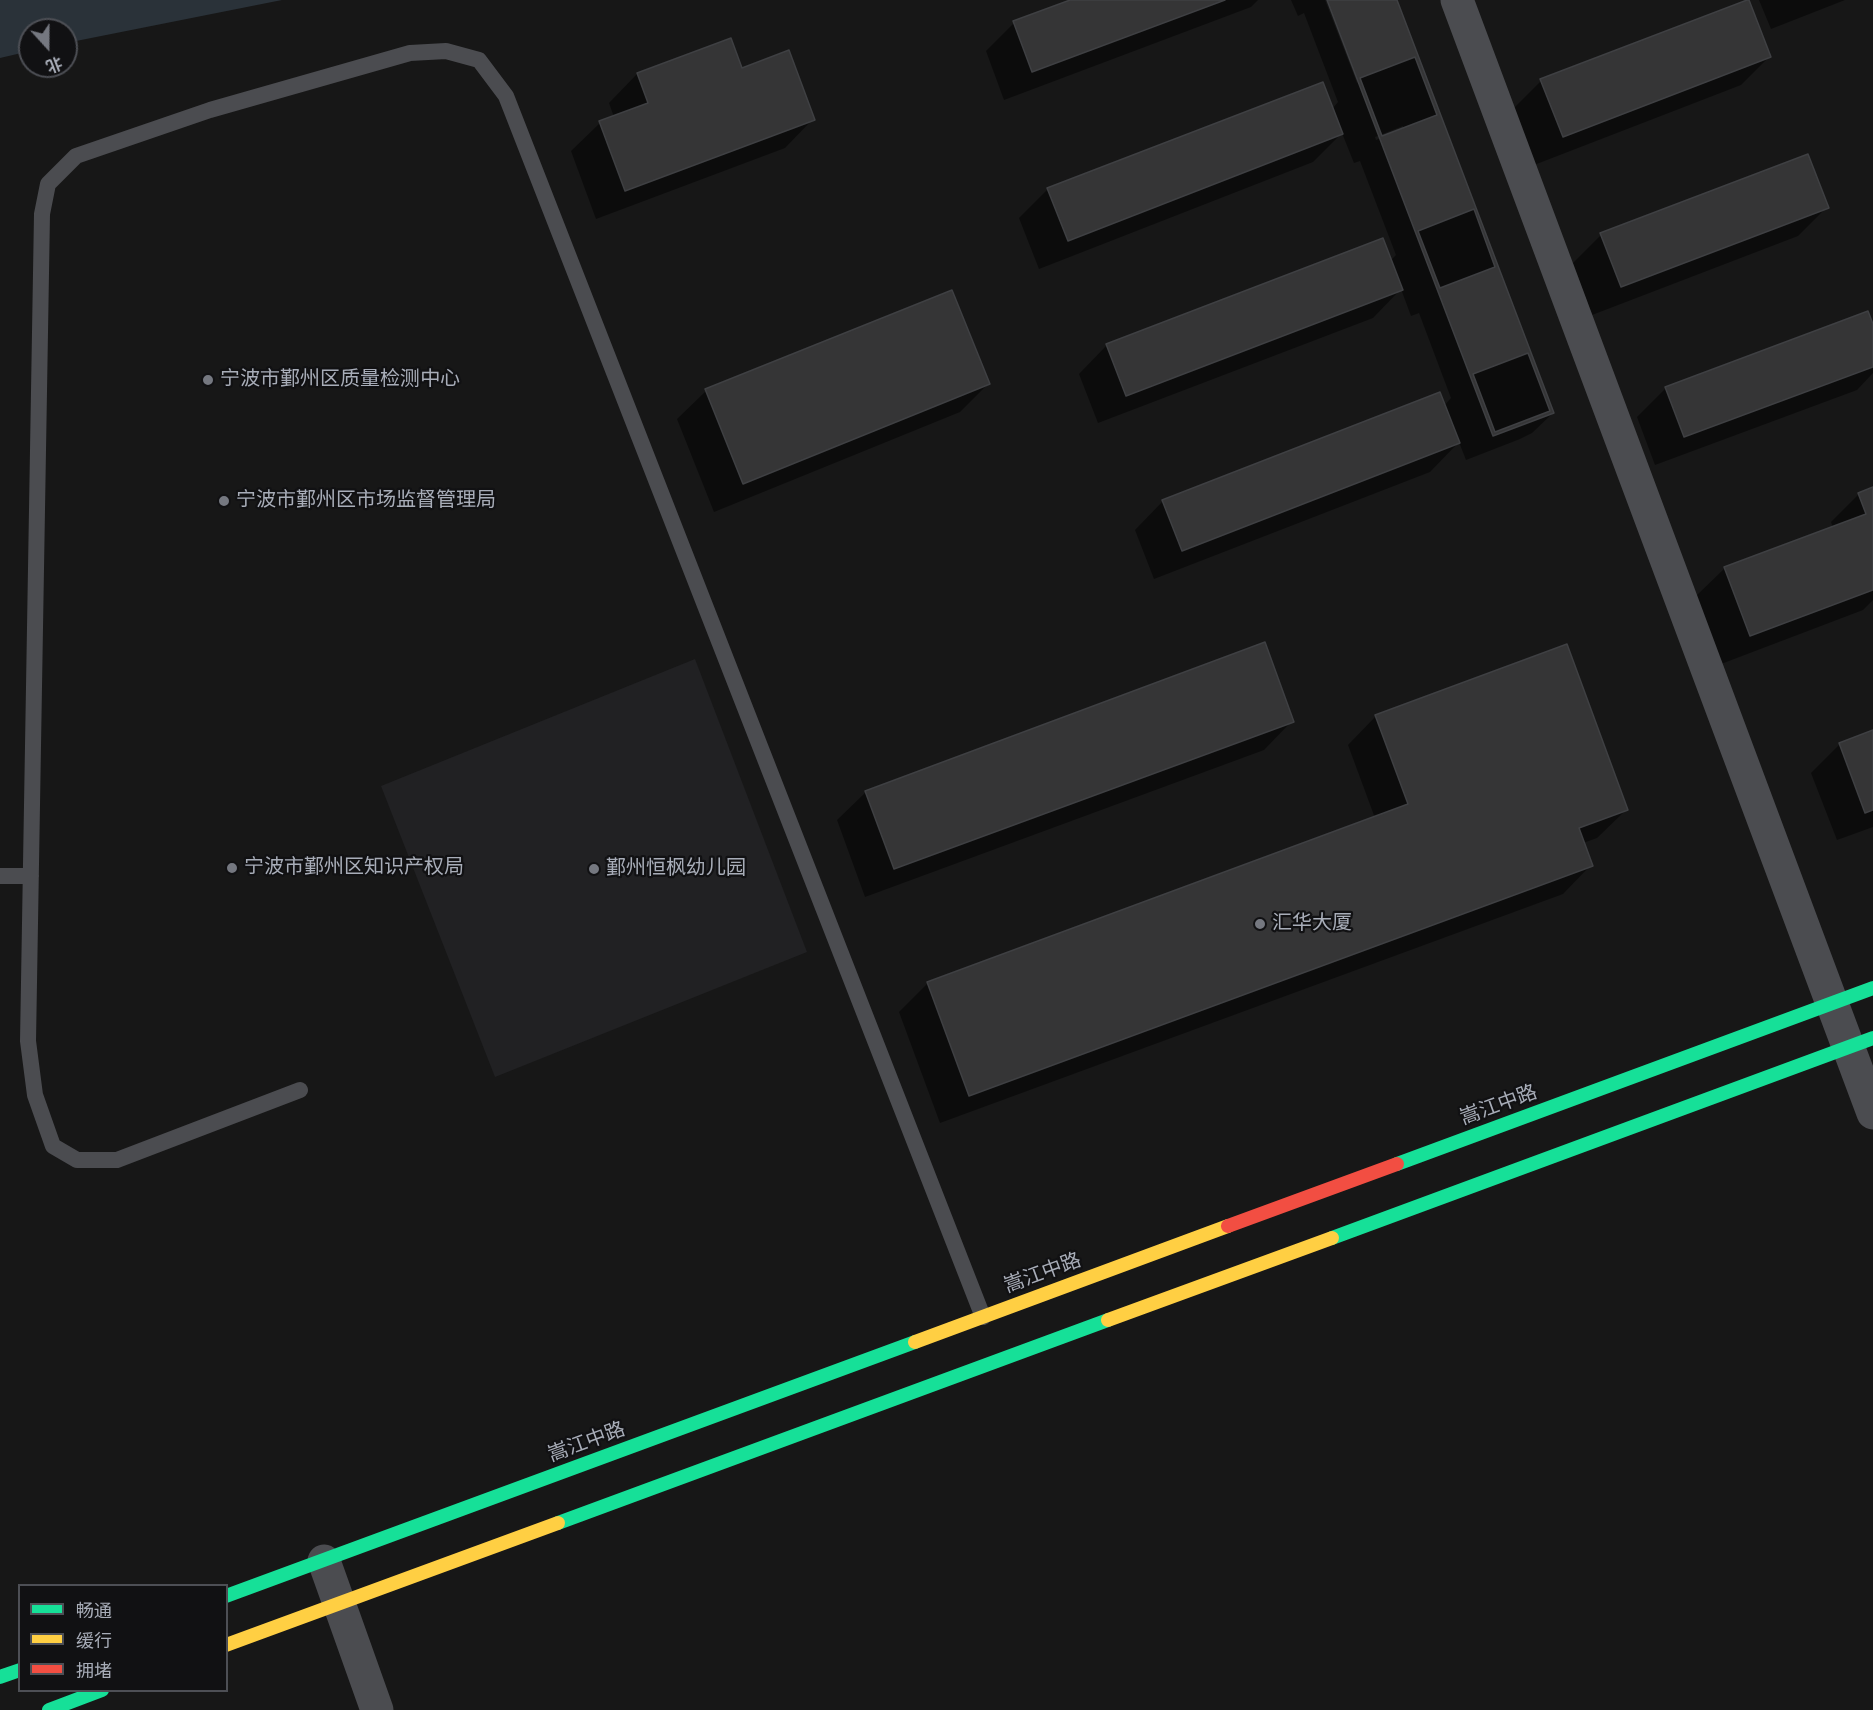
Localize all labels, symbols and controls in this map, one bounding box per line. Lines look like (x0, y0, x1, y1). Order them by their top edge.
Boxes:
north arrow (18, 18, 78, 78)
text: 北 (43, 52, 65, 75)
place label: 宁波市鄞州区质量检测中心 (220, 368, 460, 392)
marker: 宁波市鄞州区质量检测中心 (201, 373, 215, 387)
place label: 宁波市鄞州区市场监督管理局 (236, 489, 496, 513)
marker: 宁波市鄞州区市场监督管理局 (217, 494, 231, 508)
place label: 宁波市鄞州区知识产权局 (244, 856, 464, 880)
place label: 鄞州恒枫幼儿园 (606, 857, 746, 881)
marker: 宁波市鄞州区知识产权局 (225, 861, 239, 875)
marker: 鄞州恒枫幼儿园 (587, 862, 601, 876)
place label: 汇华大厦 (1272, 912, 1352, 936)
marker: 汇华大厦 (1253, 917, 1267, 931)
street label: 嵩江中路 (1457, 1081, 1541, 1131)
street label: 嵩江中路 (1001, 1249, 1085, 1299)
street label: 嵩江中路 (545, 1418, 629, 1468)
legend (18, 1584, 228, 1692)
text: 畅通 (76, 1601, 112, 1622)
text: 缓行 (76, 1631, 112, 1652)
text: 拥堵 (76, 1661, 112, 1682)

